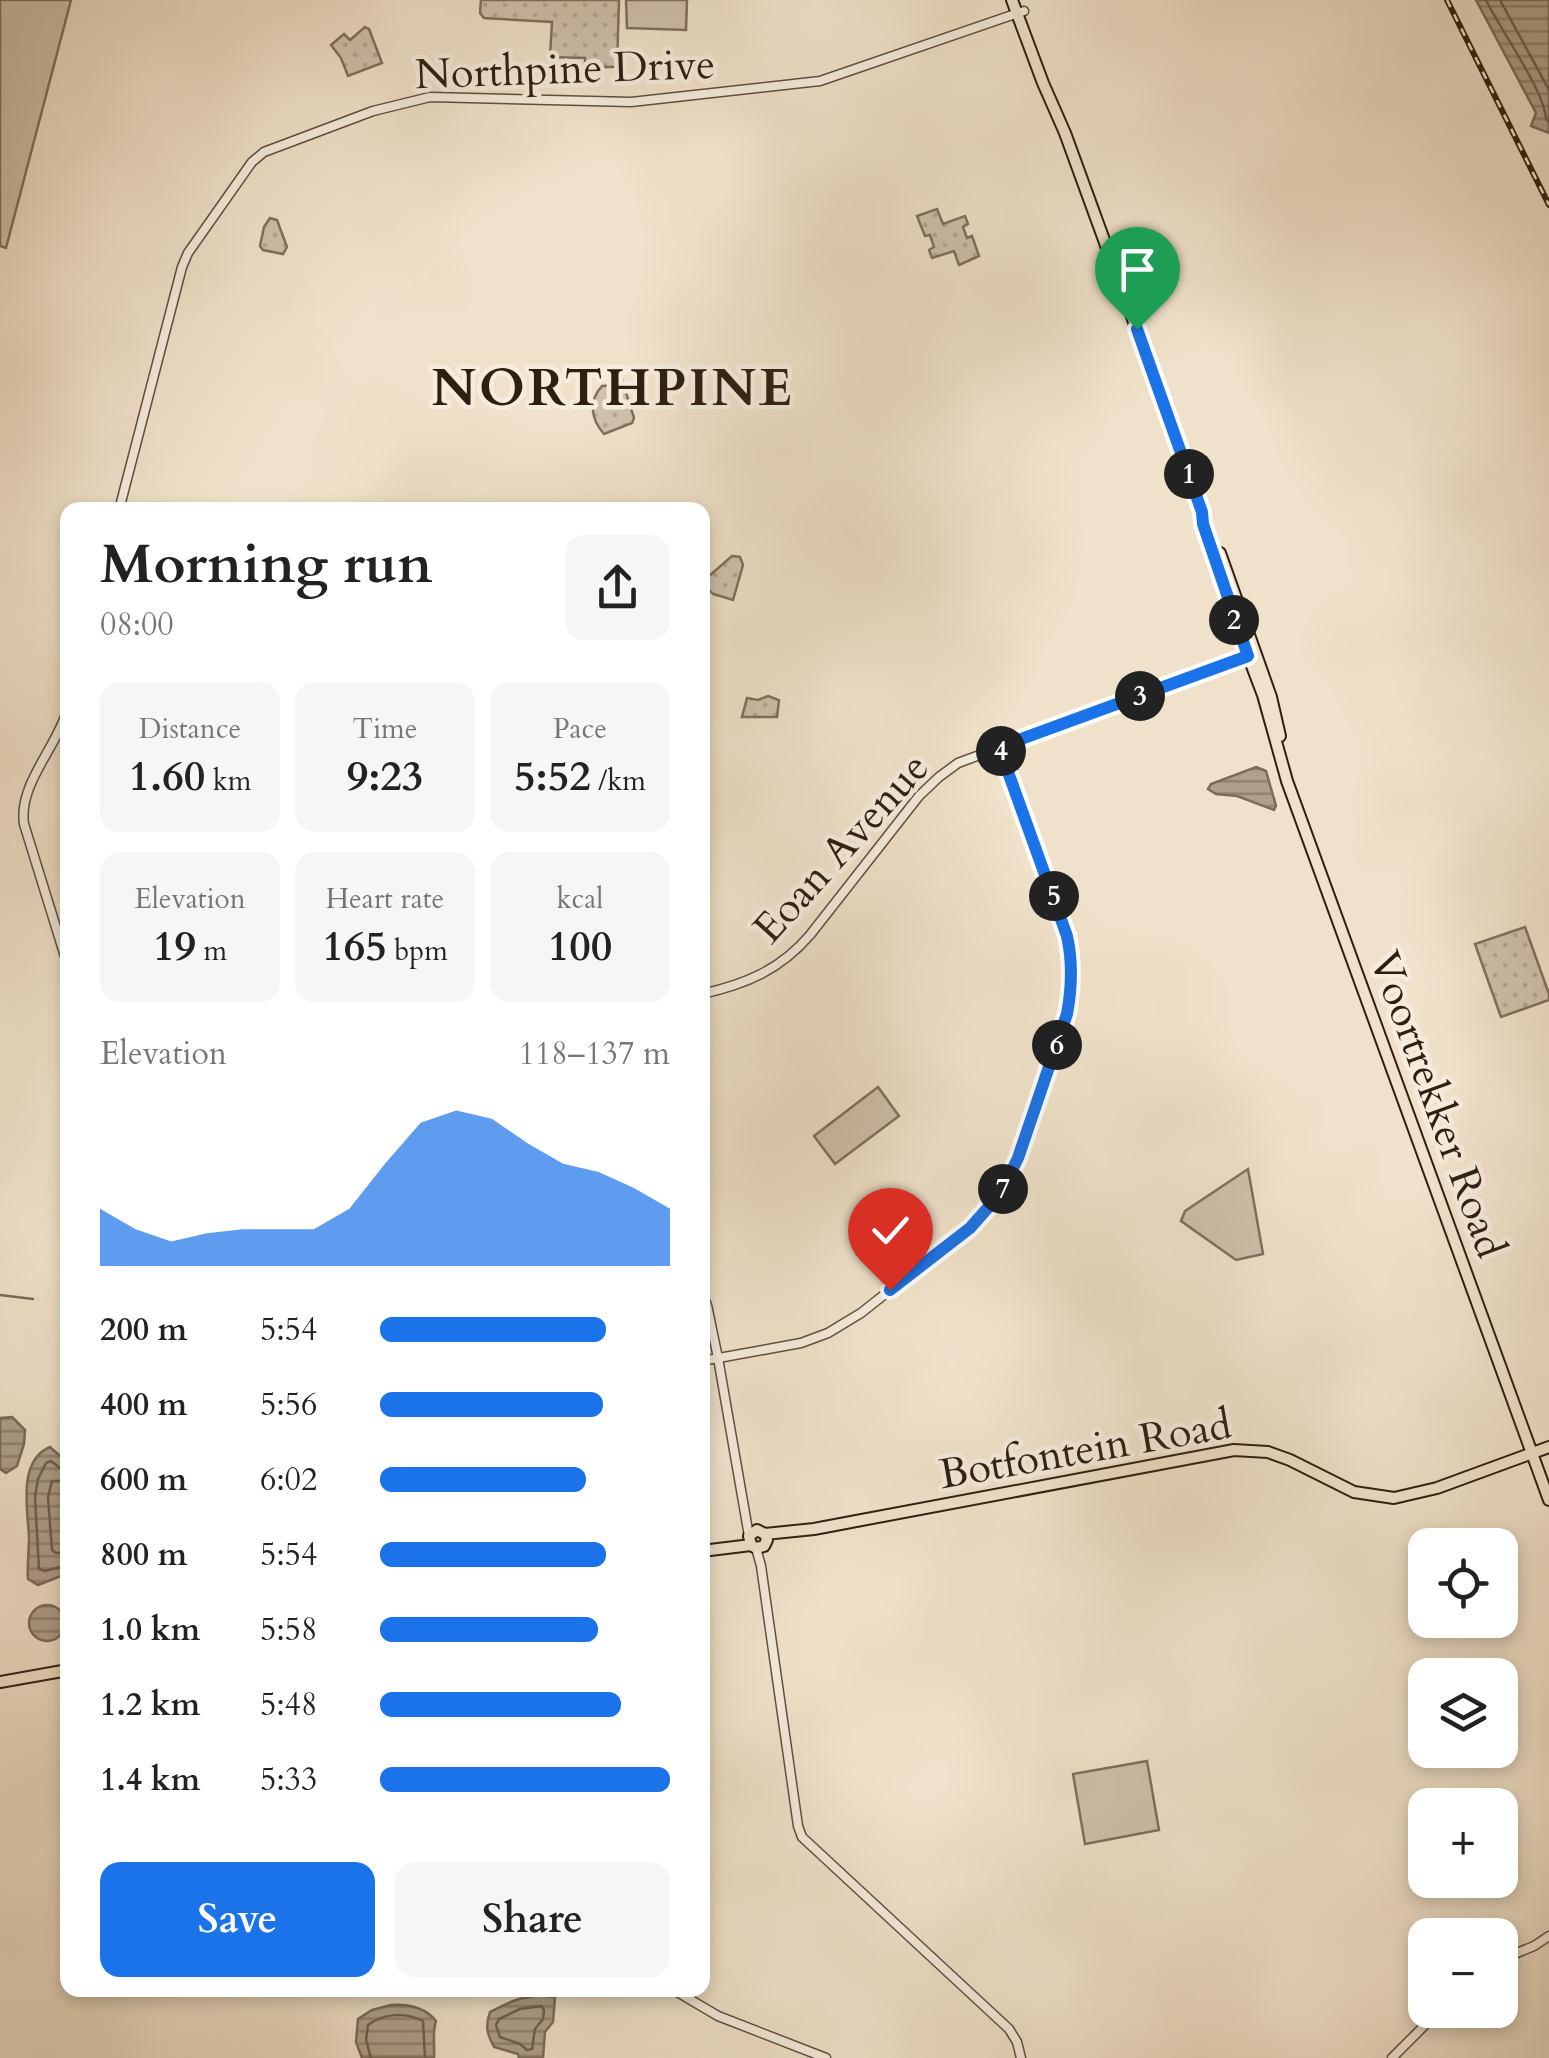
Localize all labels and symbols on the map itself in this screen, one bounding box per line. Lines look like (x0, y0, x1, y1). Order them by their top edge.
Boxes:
street label: Northpine Drive (414, 36, 716, 103)
pin (1095, 227, 1180, 330)
district label: NORTHPINE (431, 354, 795, 424)
pin: 1 (1164, 449, 1214, 499)
pin: 2 (1209, 595, 1259, 645)
pin: 3 (1115, 671, 1165, 721)
pin: 4 (976, 726, 1026, 776)
street label: Eoan Avenue (740, 740, 942, 956)
pin: 5 (1029, 871, 1079, 921)
street label: Voortrekker Road (1356, 943, 1519, 1266)
pin: 6 (1032, 1020, 1082, 1070)
pin: 7 (978, 1164, 1028, 1214)
pin (848, 1188, 933, 1291)
street label: Botfontein Road (935, 1396, 1236, 1503)

